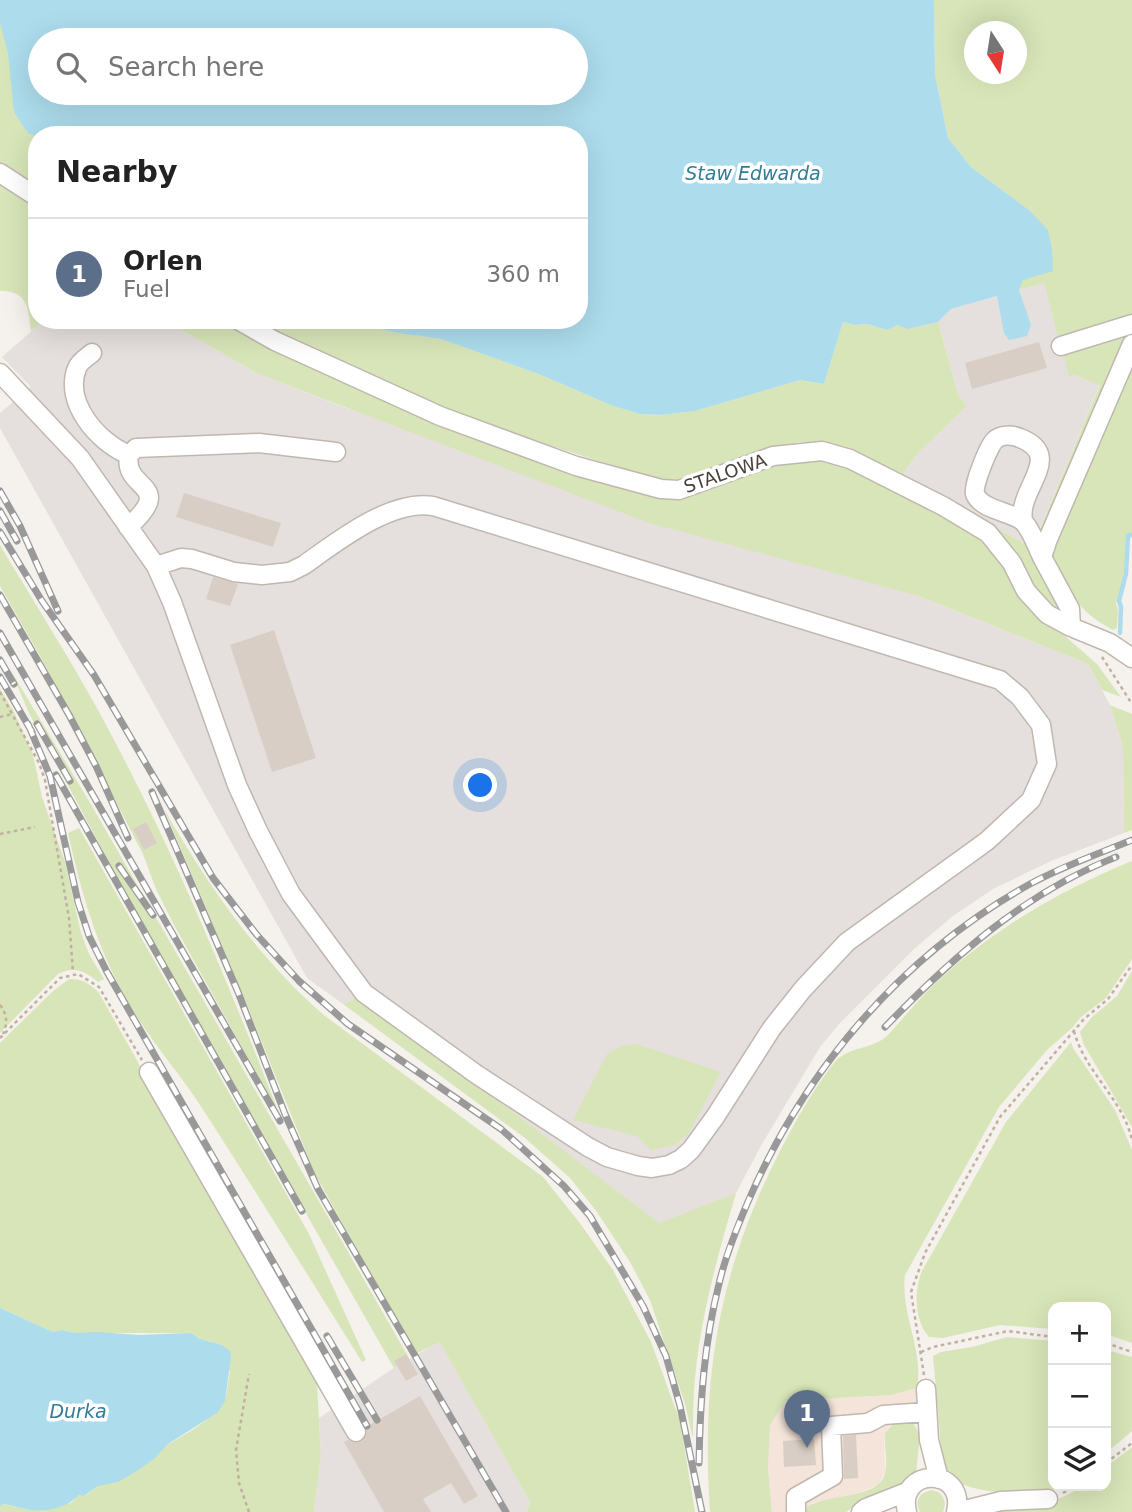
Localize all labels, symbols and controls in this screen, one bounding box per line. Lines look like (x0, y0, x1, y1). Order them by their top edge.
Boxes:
north arrow (964, 21, 1027, 84)
search box (28, 28, 588, 105)
icon: search (52, 48, 90, 86)
text: Search here (108, 52, 264, 82)
text: Nearby (56, 154, 178, 189)
water label: Staw Edwarda (685, 162, 821, 184)
text: Orlen (123, 246, 203, 276)
text: 1 (71, 261, 87, 287)
text: 360 m (486, 261, 560, 287)
text: Fuel (123, 276, 170, 302)
street label: STALOWA (681, 449, 770, 497)
your location (463, 768, 497, 802)
map controls (1048, 1302, 1111, 1491)
button: + (1048, 1302, 1111, 1365)
button: − (1048, 1365, 1111, 1428)
pin: 1 (784, 1390, 830, 1448)
water label: Durka (49, 1400, 107, 1422)
button: layers (1048, 1428, 1111, 1491)

